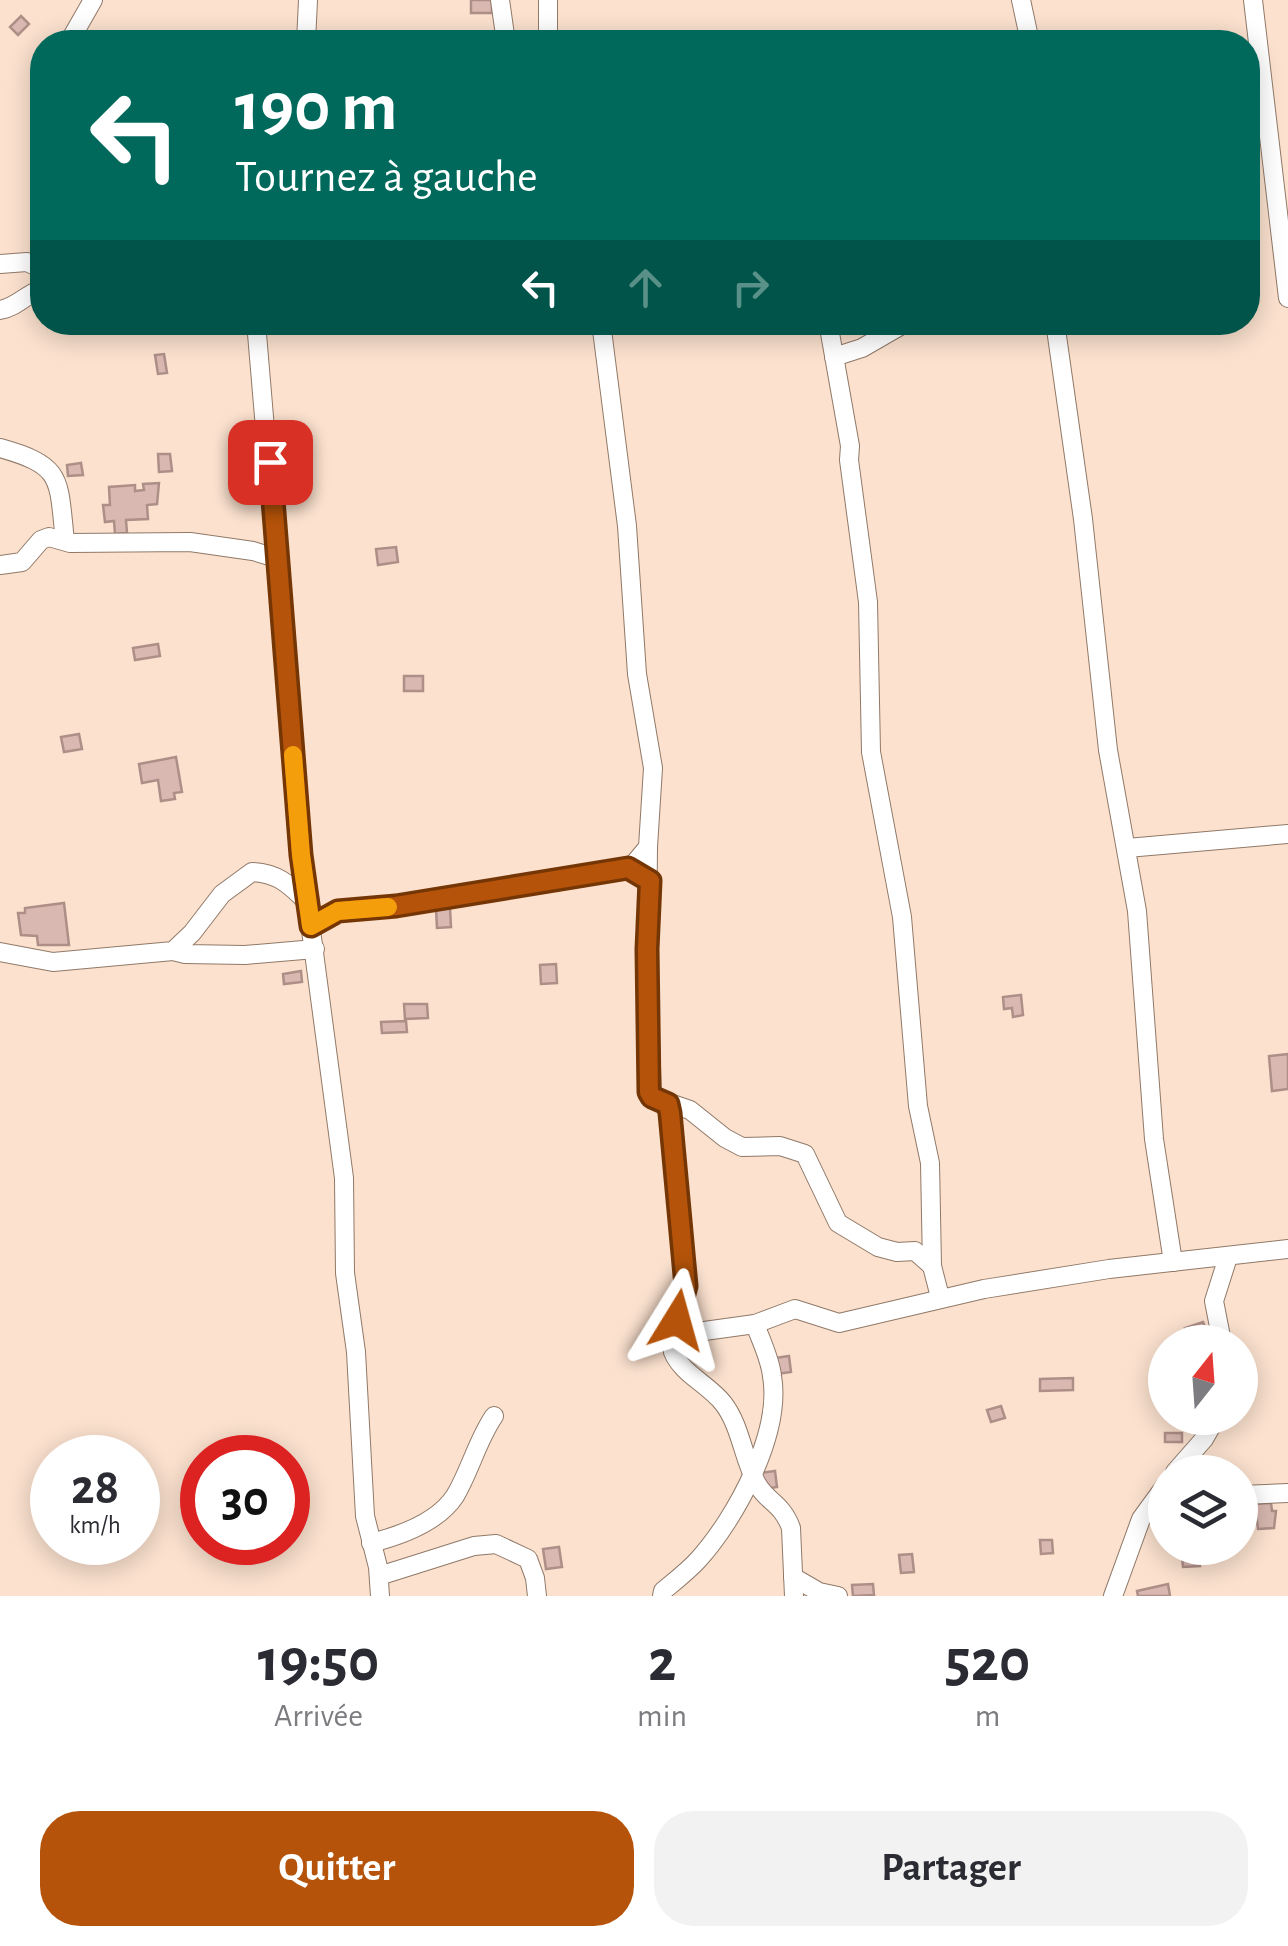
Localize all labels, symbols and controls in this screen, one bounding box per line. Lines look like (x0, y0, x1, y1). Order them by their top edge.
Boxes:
icon: left (70, 70, 200, 200)
text: 190 m (235, 73, 398, 143)
text: Tournez à gauche (235, 155, 538, 200)
icon: left (513, 260, 568, 315)
icon: ahead (618, 260, 673, 315)
icon: right (723, 260, 778, 315)
pin (228, 420, 313, 505)
icon: arrive (243, 435, 298, 490)
position arrow (625, 1268, 729, 1372)
north arrow (1148, 1325, 1258, 1435)
map controls (1148, 1325, 1258, 1565)
speed limit sign: 30 (180, 1435, 310, 1565)
button: layers (1148, 1455, 1258, 1565)
text: 28 (71, 1463, 119, 1513)
text: km/h (69, 1513, 121, 1538)
text: 19:50 (258, 1632, 379, 1692)
text: 2 (648, 1632, 676, 1692)
text: 520 (945, 1632, 1030, 1692)
text: Arrivée (274, 1700, 363, 1732)
text: min (637, 1700, 687, 1732)
text: m (975, 1700, 1000, 1732)
button: Quitter (40, 1811, 634, 1926)
button: Partager (654, 1811, 1248, 1926)

